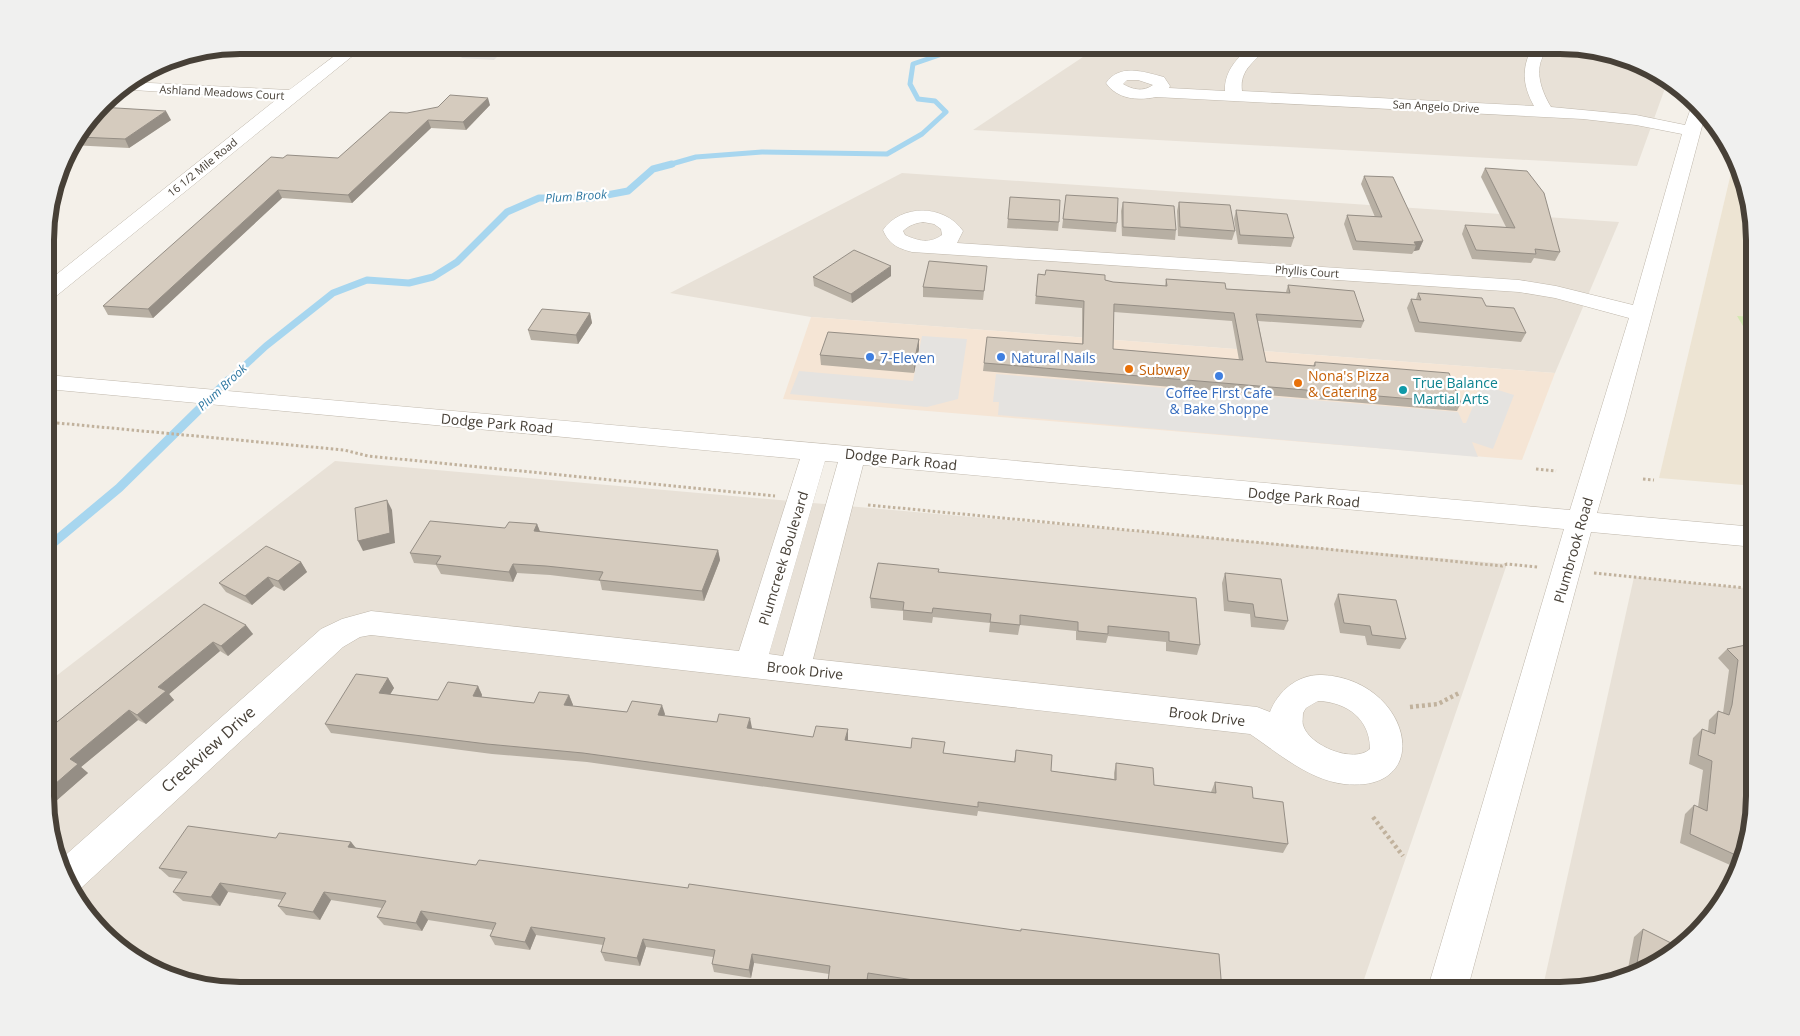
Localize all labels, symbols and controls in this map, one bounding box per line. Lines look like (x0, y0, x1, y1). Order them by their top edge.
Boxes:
street label: Ashland Meadows Court (159, 81, 285, 103)
street label: San Angelo Drive (1392, 96, 1480, 116)
street label: 16 1/2 Mile Road (164, 134, 240, 200)
water label: Plum Brook (545, 185, 608, 207)
street label: Phyllis Court (1275, 261, 1340, 281)
place label: 7-Eleven (880, 348, 935, 367)
place label: Natural Nails (1011, 348, 1096, 367)
marker: 7-Eleven (864, 351, 876, 363)
marker: Natural Nails (995, 351, 1007, 363)
water label: Plum Brook (194, 359, 251, 414)
place label: Subway (1139, 360, 1190, 379)
marker: Subway (1123, 363, 1135, 375)
place label: Nona's Pizza & Catering (1308, 366, 1390, 401)
marker: Coffee First Cafe & Bake Shoppe (1213, 370, 1225, 382)
place label: True Balance Martial Arts (1413, 373, 1498, 408)
marker: Nona's Pizza & Catering (1292, 377, 1304, 389)
place label: Coffee First Cafe & Bake Shoppe (1166, 383, 1273, 418)
marker: True Balance Martial Arts (1397, 384, 1409, 396)
street label: Dodge Park Road (440, 409, 554, 437)
street label: Dodge Park Road (844, 444, 958, 474)
street label: Dodge Park Road (1247, 483, 1361, 511)
street label: Plumcreek Boulevard (754, 489, 812, 627)
street label: Plumbrook Road (1549, 495, 1597, 605)
street label: Brook Drive (766, 657, 844, 683)
street label: Creekview Drive (156, 701, 260, 797)
street label: Brook Drive (1168, 702, 1246, 730)

